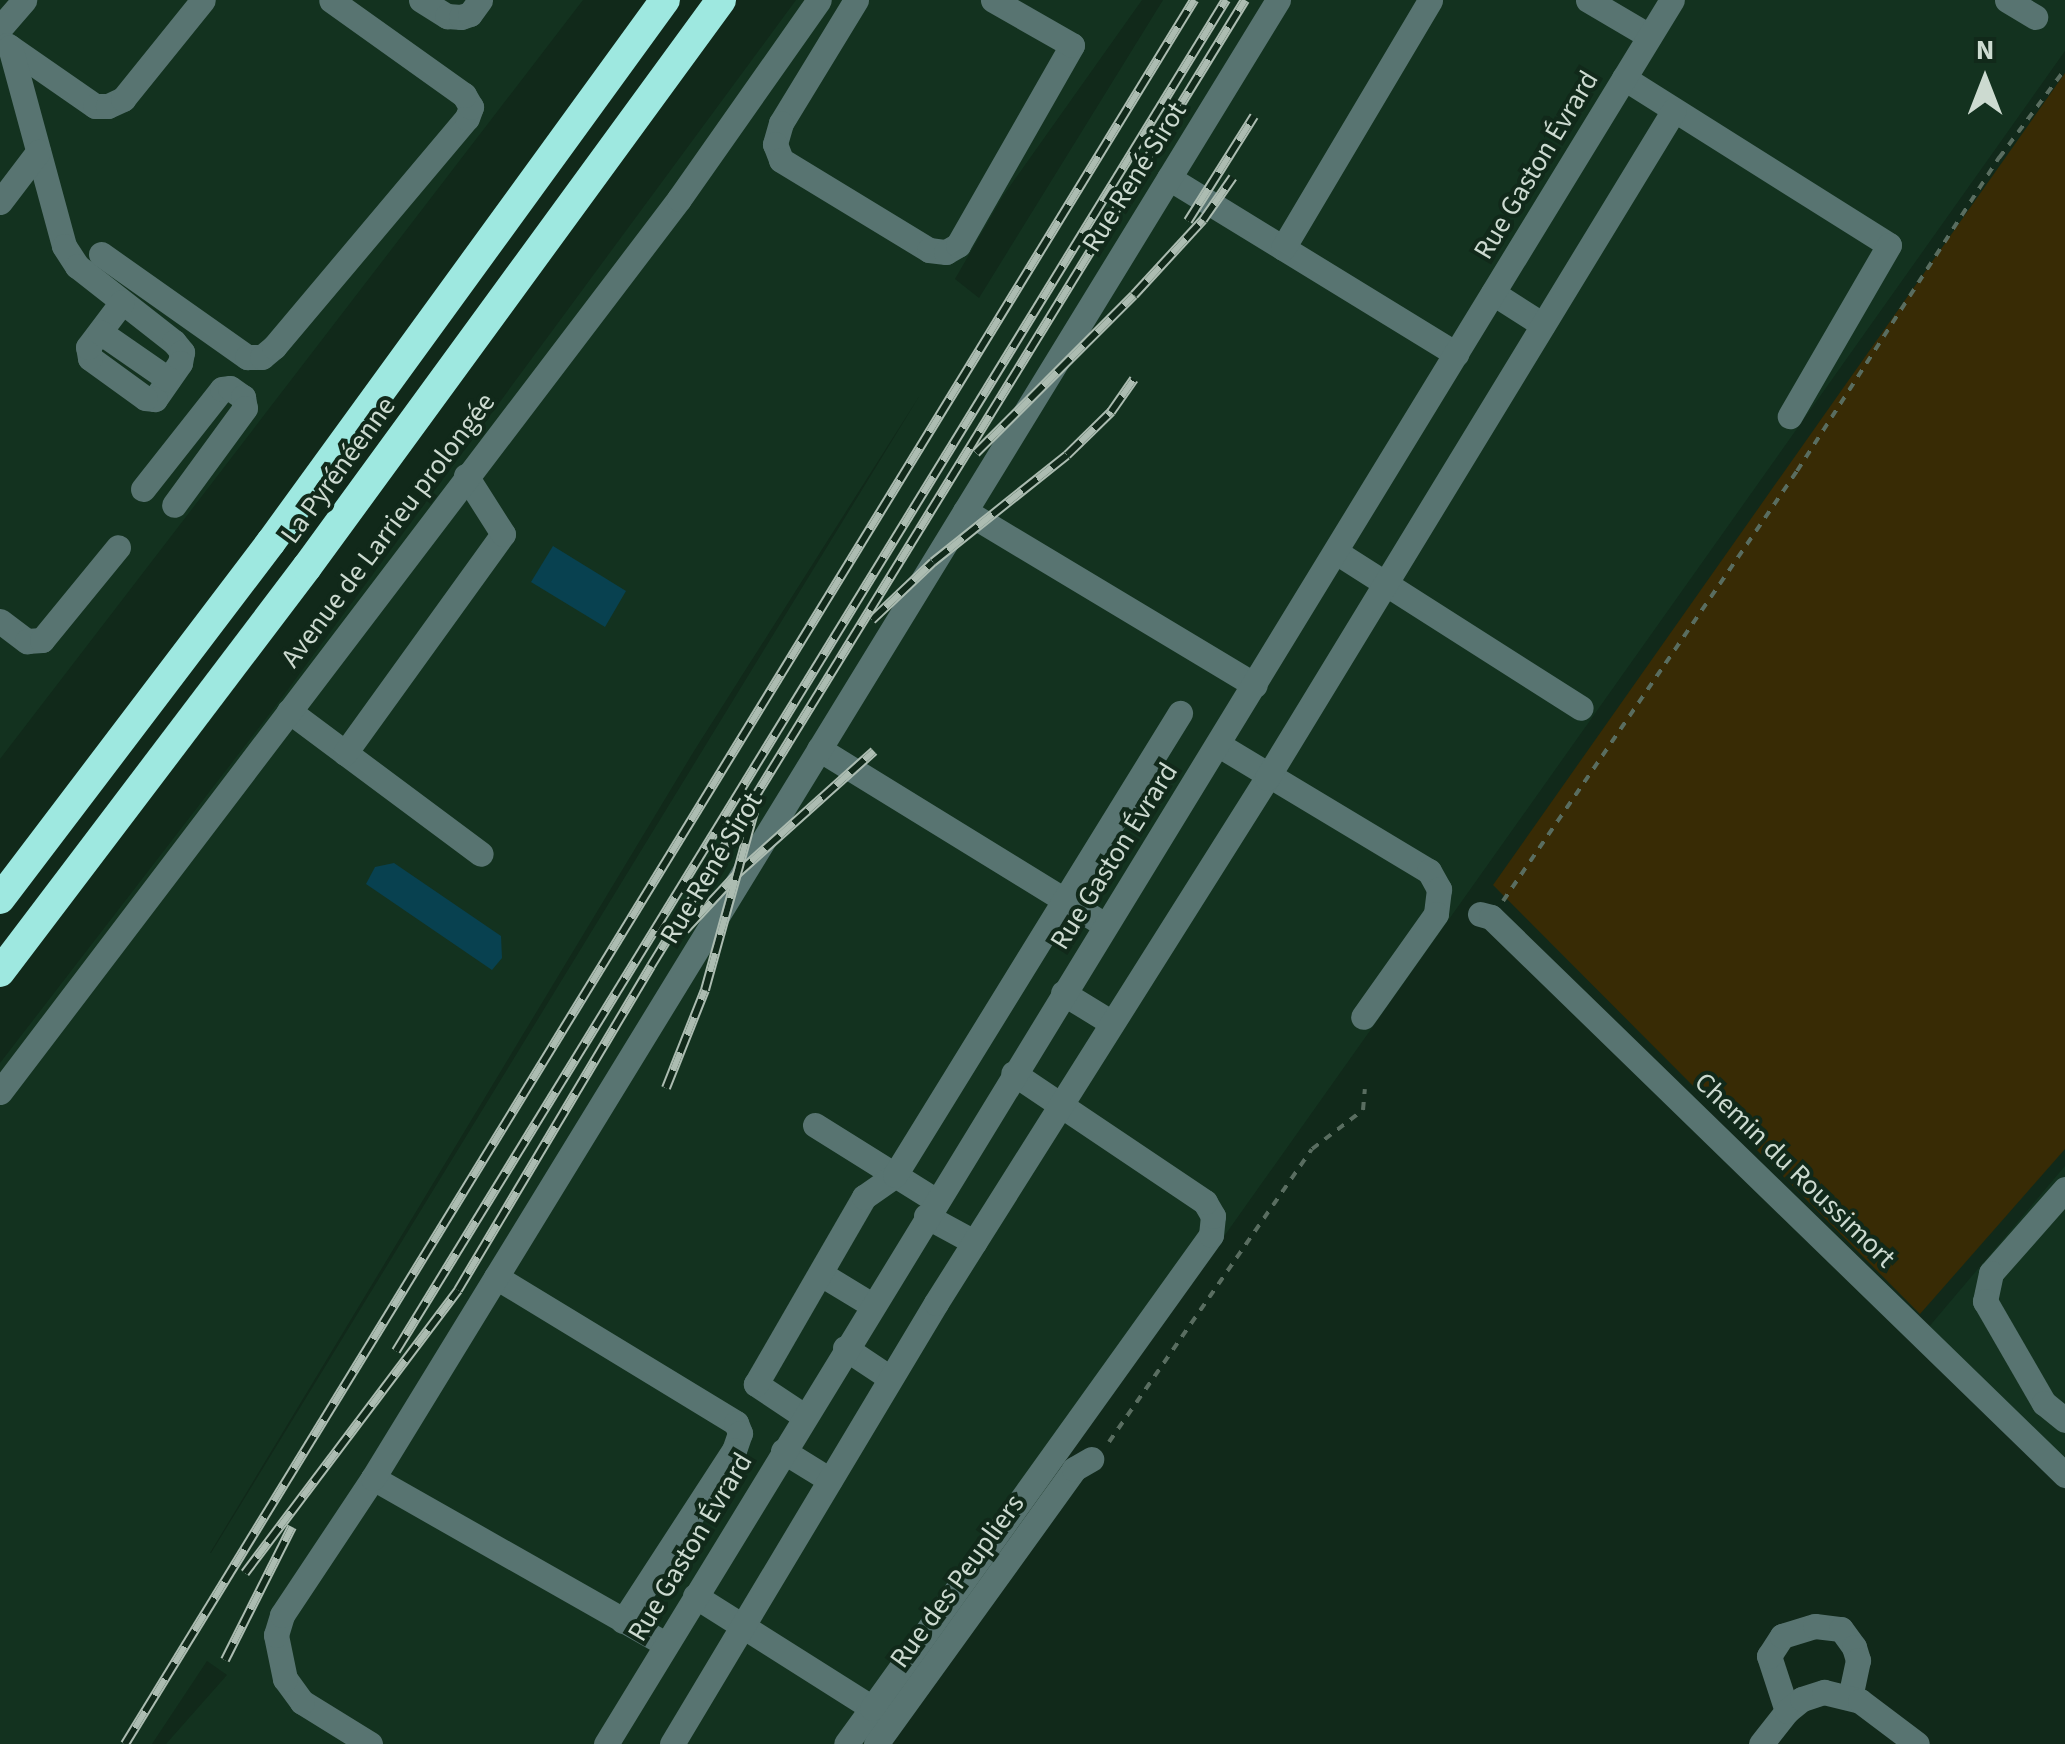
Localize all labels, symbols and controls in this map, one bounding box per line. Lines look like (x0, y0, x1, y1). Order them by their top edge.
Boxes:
north arrow (1935, 30, 2035, 130)
text: N (1976, 30, 1994, 70)
street label: Rue Gaston Évrard (1466, 65, 1606, 265)
street label: Rue René Sirot (1075, 96, 1193, 258)
street label: Avenue de Larrieu prolongée (274, 386, 502, 674)
street label: La Pyrénéenne (274, 390, 402, 550)
street label: Rue Gaston Évrard (1043, 756, 1185, 956)
street label: Rue René Sirot (653, 786, 769, 950)
street label: Chemin du Roussimort (1687, 1065, 1903, 1275)
street label: Rue Gaston Évrard (620, 1447, 760, 1647)
street label: Rue des Peupliers (883, 1488, 1031, 1674)

